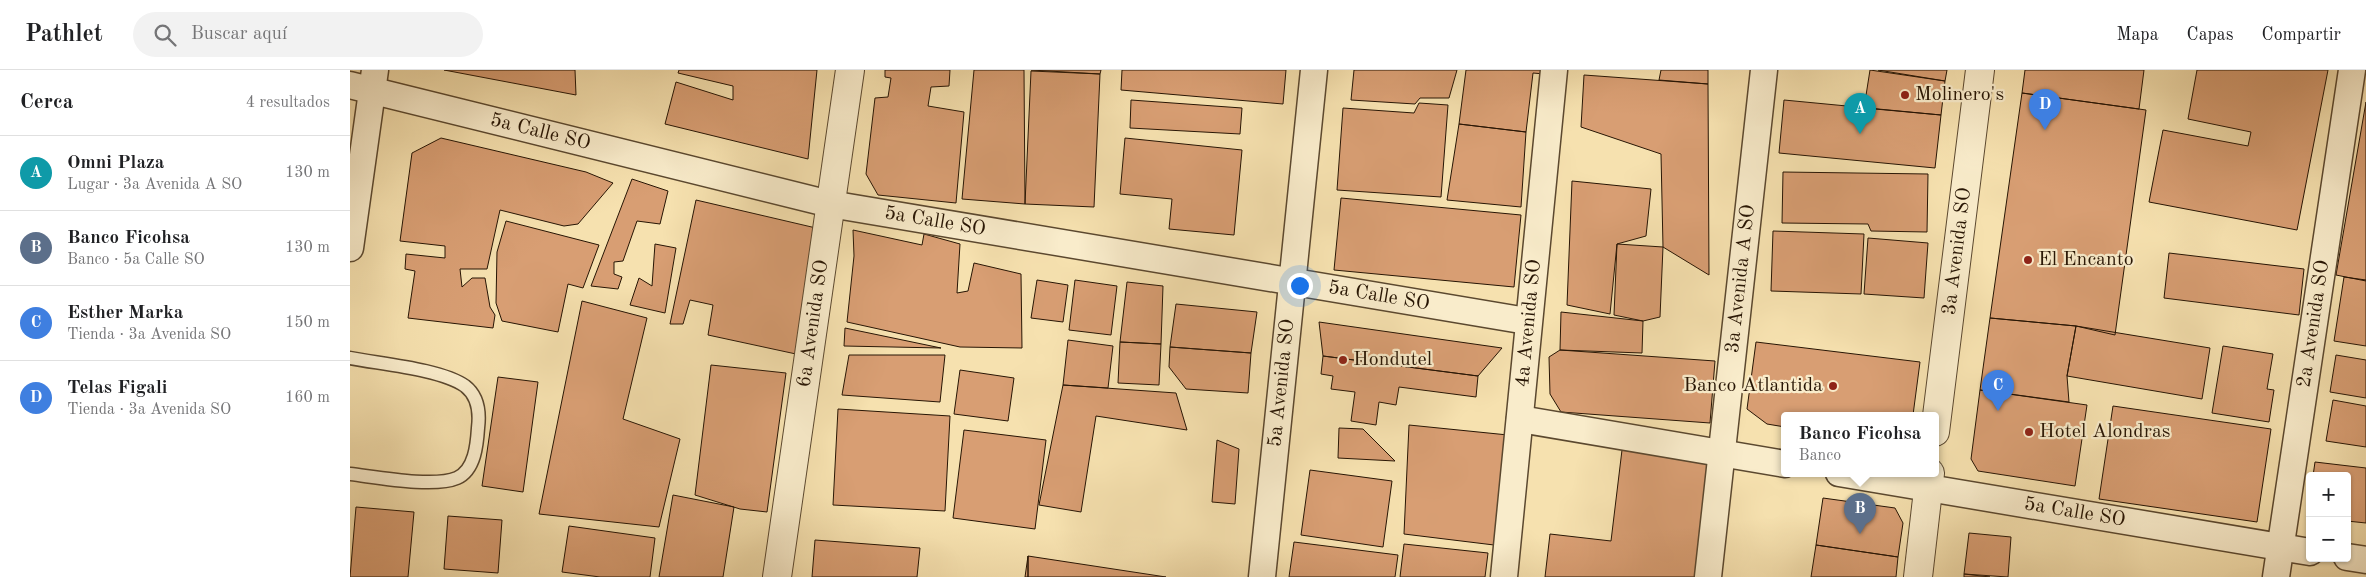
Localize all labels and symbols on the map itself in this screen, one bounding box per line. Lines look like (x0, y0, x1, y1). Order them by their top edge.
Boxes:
place label: Molinero's (1915, 85, 2004, 105)
marker: Molinero's (1899, 89, 1911, 101)
pin: D (2029, 89, 2061, 130)
pin: A (1844, 93, 1876, 134)
street label: 5a Calle SO (488, 110, 592, 154)
street label: 3a Avenida SO (1940, 186, 1975, 316)
street label: 5a Calle SO (883, 203, 987, 240)
street label: 3a Avenida A SO (1723, 203, 1759, 354)
place label: El Encanto (2038, 250, 2134, 270)
marker: El Encanto (2022, 254, 2034, 266)
street label: 4a Avenida SO (1513, 258, 1545, 388)
street label: 6a Avenida SO (794, 259, 833, 389)
street label: 2a Avenida SO (2295, 259, 2333, 389)
your location (1287, 273, 1313, 299)
street label: 5a Calle SO (1327, 278, 1431, 314)
street label: 5a Avenida SO (1265, 318, 1298, 448)
place label: Hondutel (1353, 350, 1432, 370)
marker: Hondutel (1337, 354, 1349, 366)
pin: C (1982, 370, 2014, 411)
place label: Banco Atlantida (1683, 376, 1823, 396)
marker: Banco Atlantida (1827, 380, 1839, 392)
place label: Hotel Alondras (2039, 422, 2170, 442)
marker: Hotel Alondras (2023, 426, 2035, 438)
pin: B (1844, 493, 1876, 534)
street label: 5a Calle SO (2023, 494, 2127, 531)

